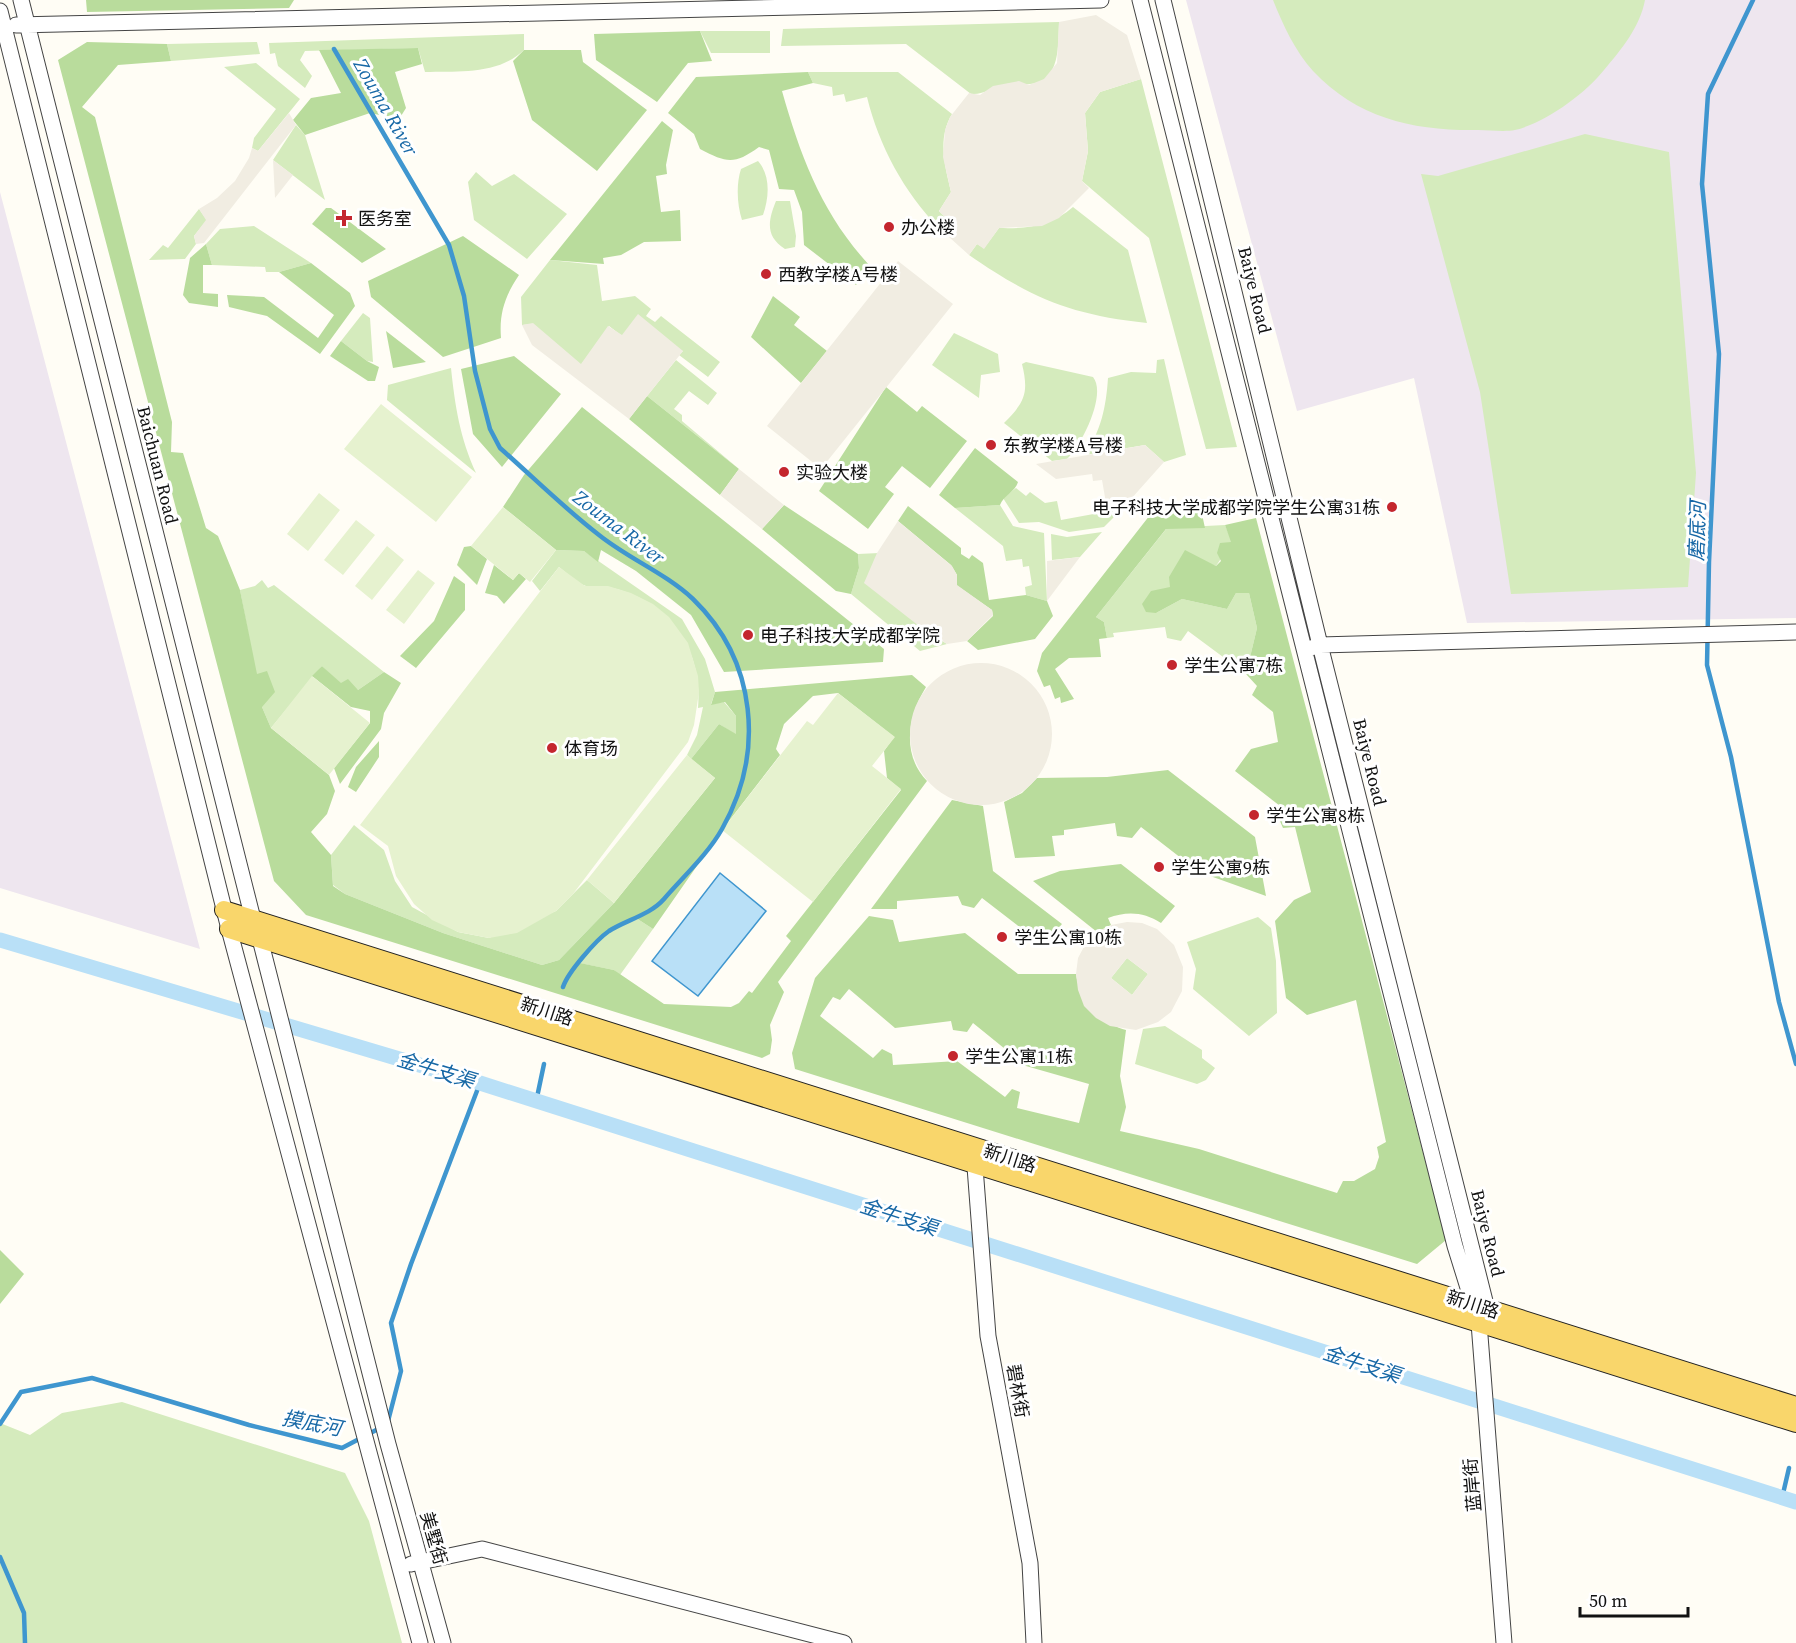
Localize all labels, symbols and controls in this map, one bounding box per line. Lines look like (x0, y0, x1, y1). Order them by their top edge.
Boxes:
water label: Zouma River (346, 52, 426, 162)
place label: 医务室 (358, 206, 412, 231)
marker: 医务室 (335, 209, 353, 227)
place label: 办公楼 (901, 215, 955, 240)
marker: 办公楼 (882, 220, 896, 234)
street label: Baiye Road (1232, 244, 1278, 336)
place label: 西教学楼A号楼 (778, 262, 898, 287)
marker: 西教学楼A号楼 (759, 267, 773, 281)
street label: Baichuan Road (131, 403, 185, 527)
place label: 东教学楼A号楼 (1003, 433, 1123, 458)
marker: 东教学楼A号楼 (984, 438, 998, 452)
place label: 实验大楼 (796, 460, 868, 485)
marker: 实验大楼 (777, 465, 791, 479)
water label: Zouma River (567, 483, 671, 571)
place label: 电子科技大学成都学院学生公寓31栋 (1092, 495, 1380, 520)
water label: 磨底河 (1682, 497, 1712, 561)
marker: 电子科技大学成都学院学生公寓31栋 (1385, 500, 1399, 514)
place label: 电子科技大学成都学院 (760, 623, 940, 648)
marker: 电子科技大学成都学院 (741, 628, 755, 642)
place label: 学生公寓7栋 (1184, 653, 1283, 678)
marker: 学生公寓7栋 (1165, 658, 1179, 672)
street label: Baiye Road (1347, 716, 1393, 808)
place label: 体育场 (564, 736, 618, 761)
marker: 体育场 (545, 741, 559, 755)
place label: 学生公寓8栋 (1266, 803, 1365, 828)
marker: 学生公寓8栋 (1247, 808, 1261, 822)
place label: 学生公寓9栋 (1171, 855, 1270, 880)
marker: 学生公寓9栋 (1152, 860, 1166, 874)
place label: 学生公寓10栋 (1014, 925, 1122, 950)
marker: 学生公寓10栋 (995, 930, 1009, 944)
street label: 新川路 (517, 991, 577, 1031)
place label: 学生公寓11栋 (965, 1044, 1073, 1069)
water label: 金牛支渠 (394, 1045, 481, 1096)
marker: 学生公寓11栋 (946, 1049, 960, 1063)
street label: 新川路 (980, 1138, 1040, 1178)
street label: Baiye Road (1465, 1187, 1511, 1279)
water label: 金牛支渠 (857, 1191, 944, 1244)
street label: 新川路 (1443, 1284, 1503, 1324)
water label: 金牛支渠 (1320, 1338, 1407, 1391)
street label: 碧林街 (1001, 1362, 1035, 1420)
water label: 摸底河 (280, 1404, 348, 1443)
street label: 蓝岸街 (1457, 1457, 1487, 1513)
street label: 美墅街 (415, 1509, 453, 1567)
scale bar (1580, 1580, 1688, 1618)
text: 50 m (1589, 1588, 1627, 1613)

